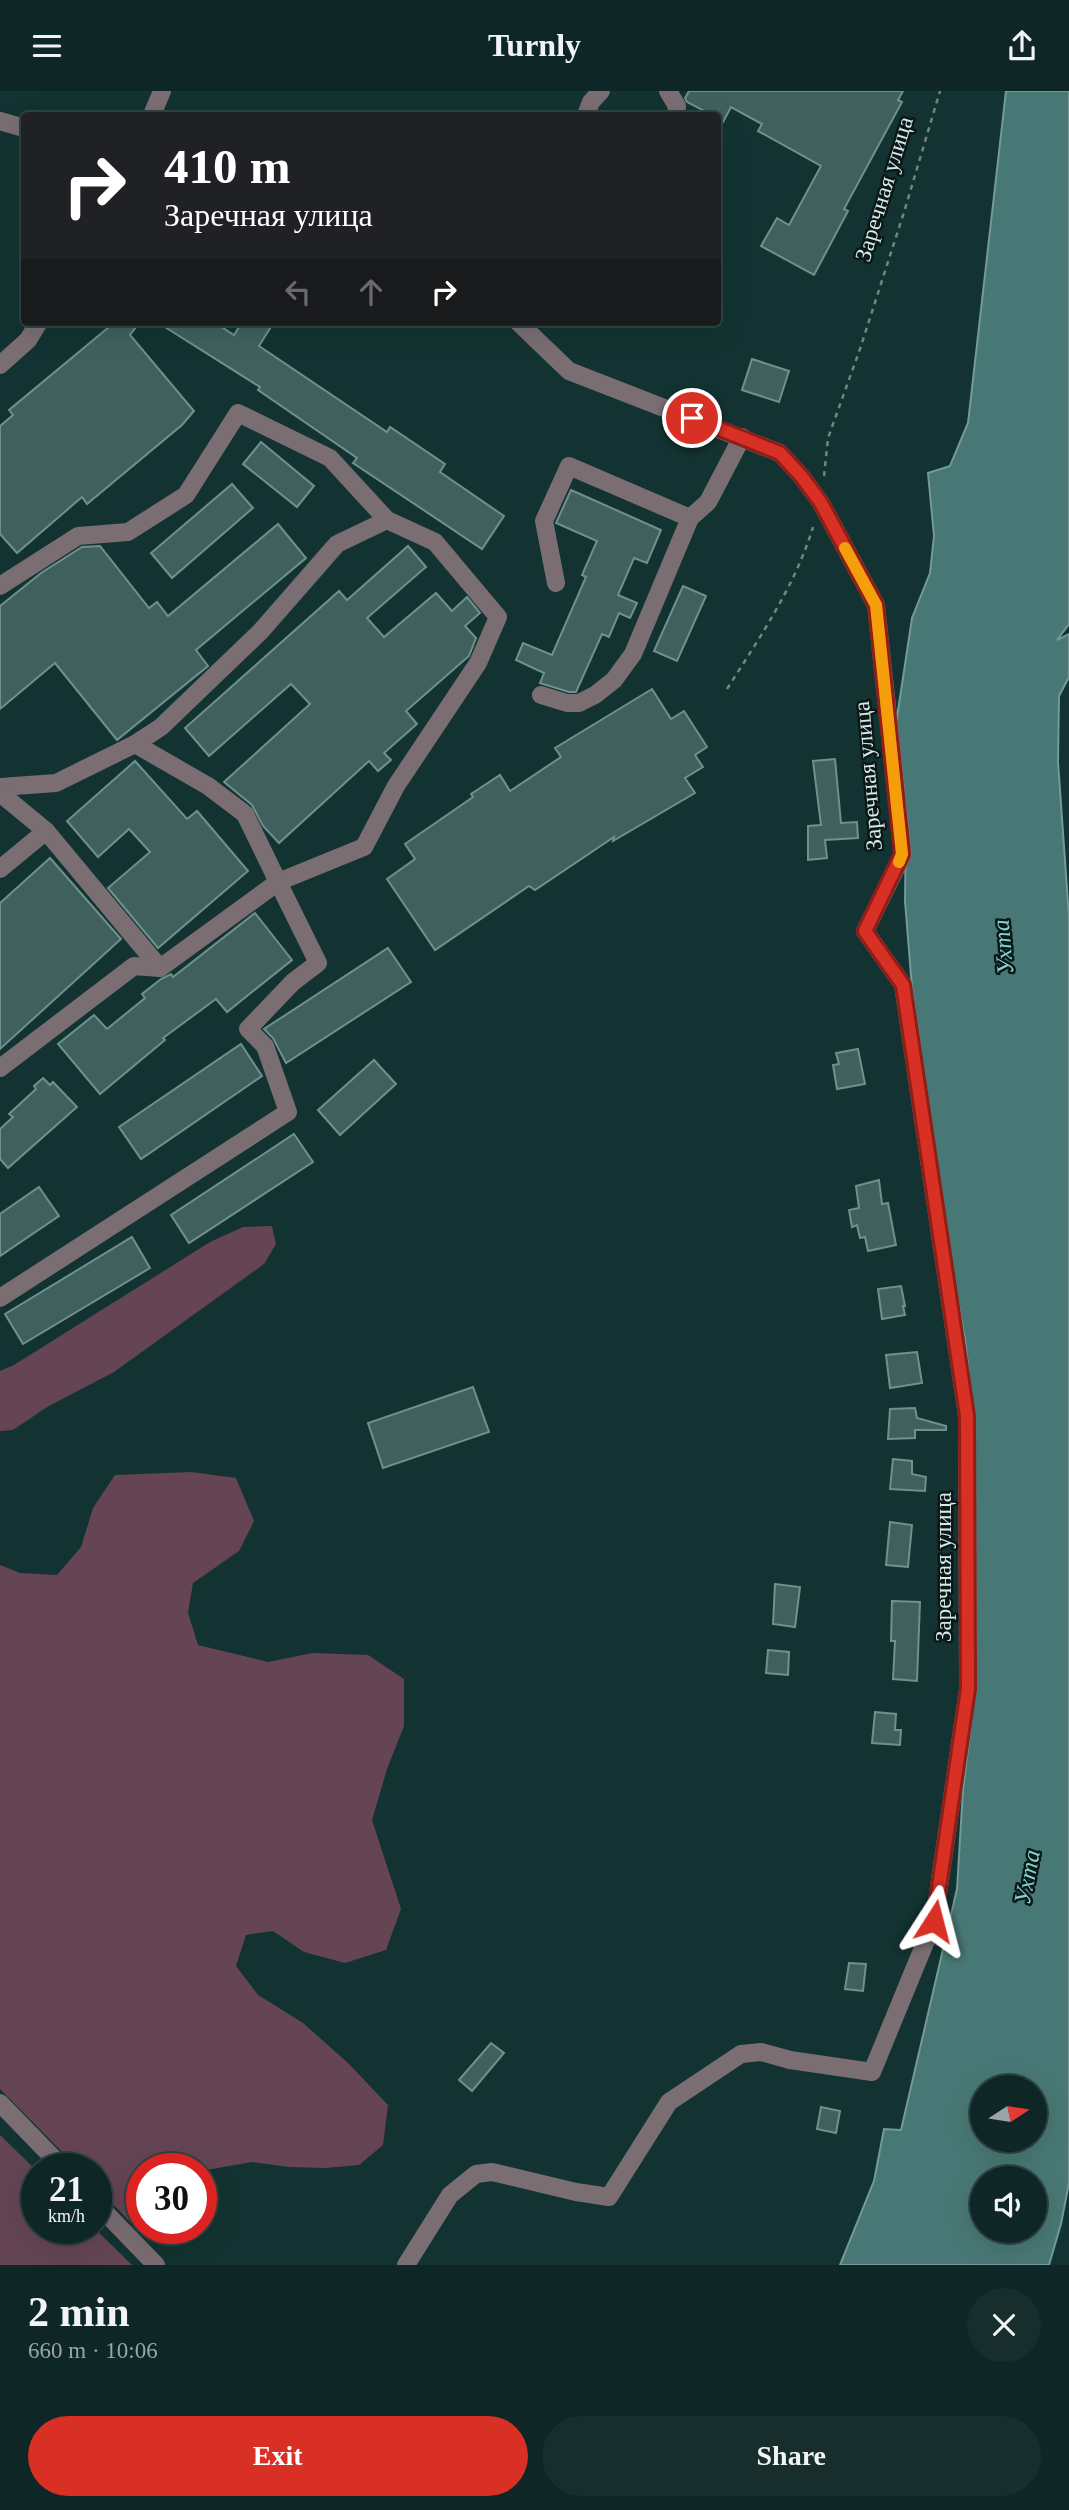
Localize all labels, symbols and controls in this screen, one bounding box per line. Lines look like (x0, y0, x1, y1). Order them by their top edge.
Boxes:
icon: menu (28, 27, 66, 65)
text: Turnly (488, 27, 581, 63)
icon: share (1003, 27, 1041, 65)
street label: Заречная улица (850, 114, 918, 264)
text: 410 m (164, 139, 291, 194)
icon: right (49, 140, 140, 231)
text: Заречная улица (164, 197, 373, 233)
icon: left (279, 273, 317, 311)
icon: ahead (352, 273, 390, 311)
icon: right (425, 273, 463, 311)
pin (662, 388, 722, 448)
icon: arrive (673, 399, 711, 437)
street label: Заречная улица (849, 700, 887, 852)
water label: Ухта (988, 918, 1018, 976)
street label: Заречная улица (931, 1492, 956, 1642)
water label: Ухта (1009, 1847, 1045, 1907)
position arrow (897, 1884, 971, 1958)
north arrow (970, 2075, 1046, 2153)
map controls (970, 2075, 1047, 2243)
speed limit sign: 30 (126, 2153, 217, 2244)
button: sound (970, 2166, 1047, 2243)
text: 21 (49, 2170, 84, 2209)
text: km/h (48, 2206, 85, 2226)
button: close (967, 2288, 1041, 2362)
text: 2 min (28, 2289, 130, 2335)
text: 660 m · 10:06 (28, 2338, 158, 2363)
button: Exit (28, 2416, 528, 2496)
button: Share (542, 2416, 1041, 2496)

